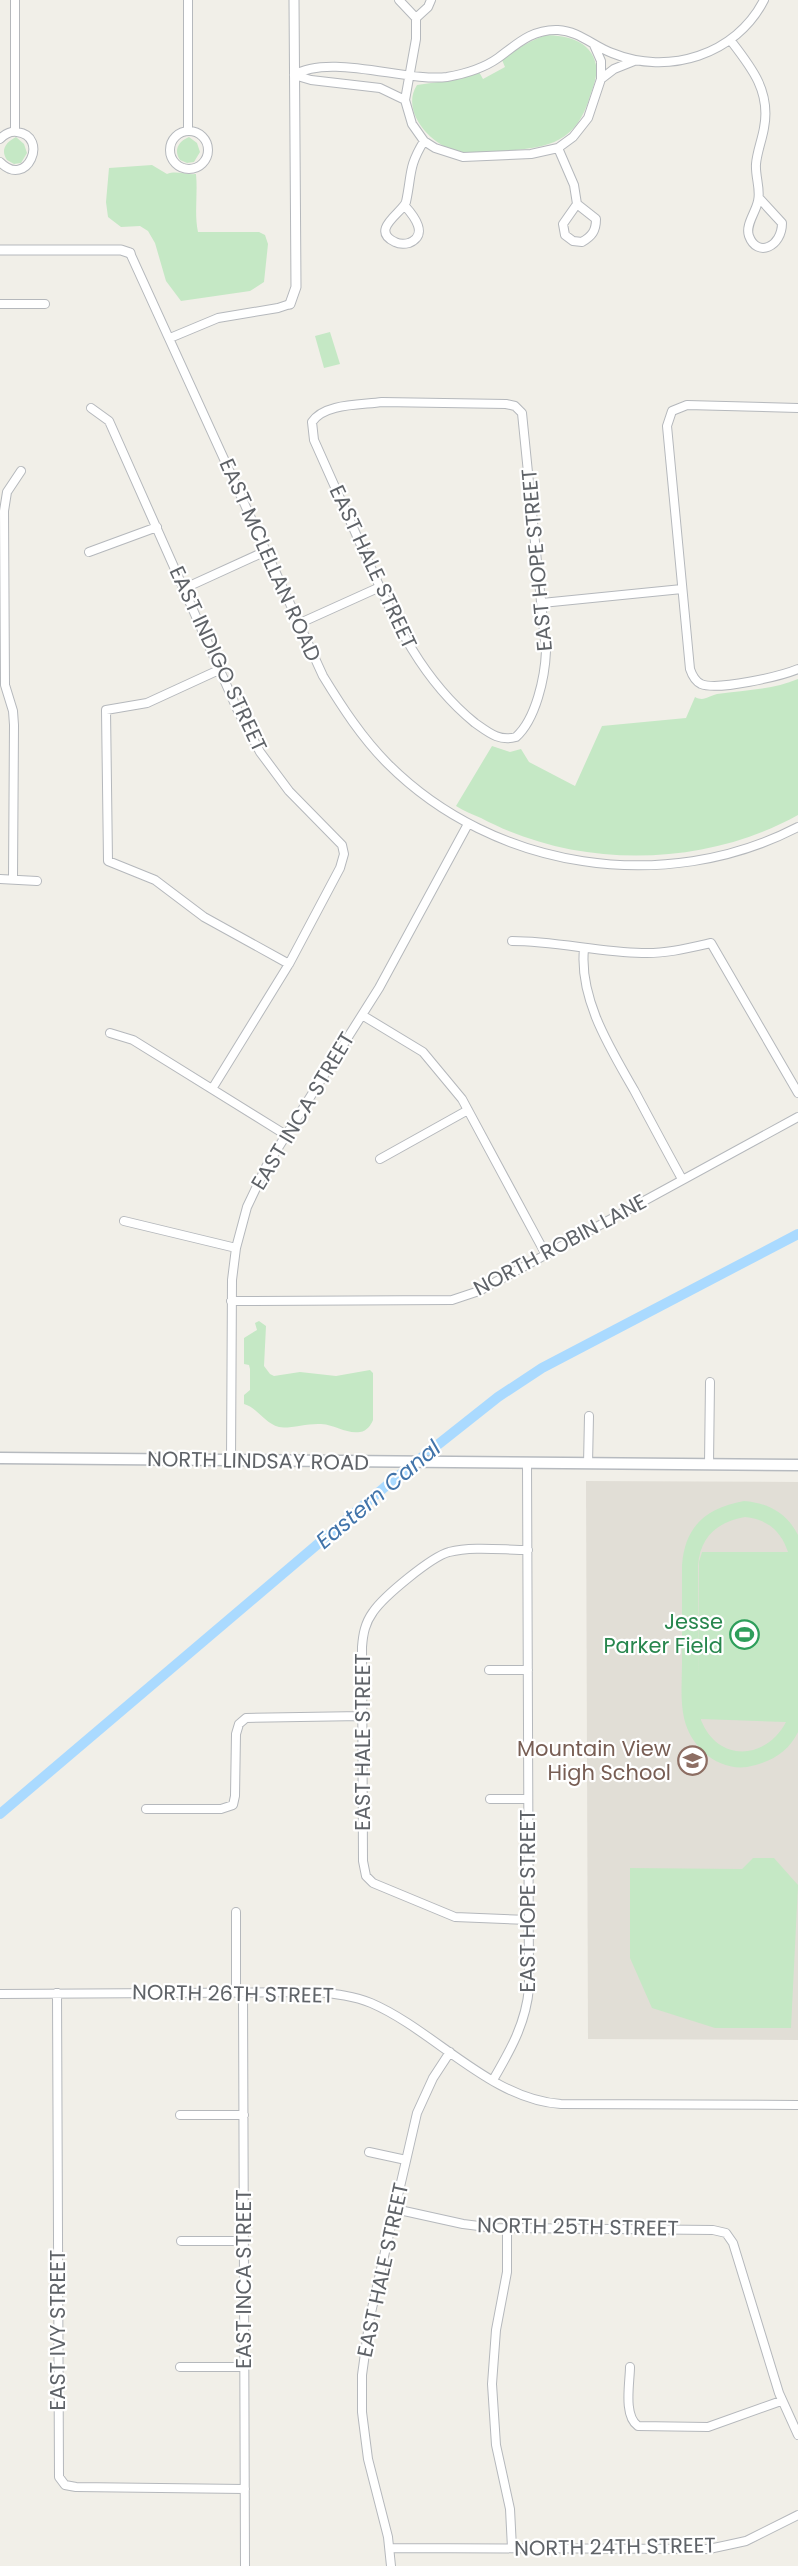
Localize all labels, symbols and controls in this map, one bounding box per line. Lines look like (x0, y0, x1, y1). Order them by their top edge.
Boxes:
street label: EAST MCLELLAN ROAD (213, 454, 328, 666)
street label: EAST HOPE STREET (514, 468, 559, 653)
street label: EAST HALE STREET (323, 480, 424, 653)
street label: EAST INDIGO STREET (163, 561, 274, 756)
street label: EAST INCA STREET (244, 1026, 361, 1195)
street label: NORTH ROBIN LANE (468, 1187, 651, 1302)
water label: Eastern Canal (309, 1433, 448, 1556)
street label: NORTH LINDSAY ROAD (147, 1444, 369, 1477)
place label: Jesse Parker Field (603, 1607, 723, 1660)
sports icon: Jesse Parker Field (728, 1618, 760, 1650)
street label: EAST HALE STREET (348, 1653, 377, 1831)
place label: Mountain View High School (517, 1734, 671, 1787)
school or university icon: Mountain View High School (676, 1745, 708, 1777)
street label: EAST HOPE STREET (513, 1809, 542, 1993)
street label: NORTH 26TH STREET (132, 1977, 334, 2010)
street label: EAST HALE STREET (350, 2180, 415, 2360)
street label: EAST INCA STREET (229, 2189, 258, 2369)
street label: NORTH 25TH STREET (477, 2210, 679, 2243)
street label: EAST IVY STREET (43, 2250, 72, 2410)
street label: NORTH 24TH STREET (514, 2530, 716, 2563)

